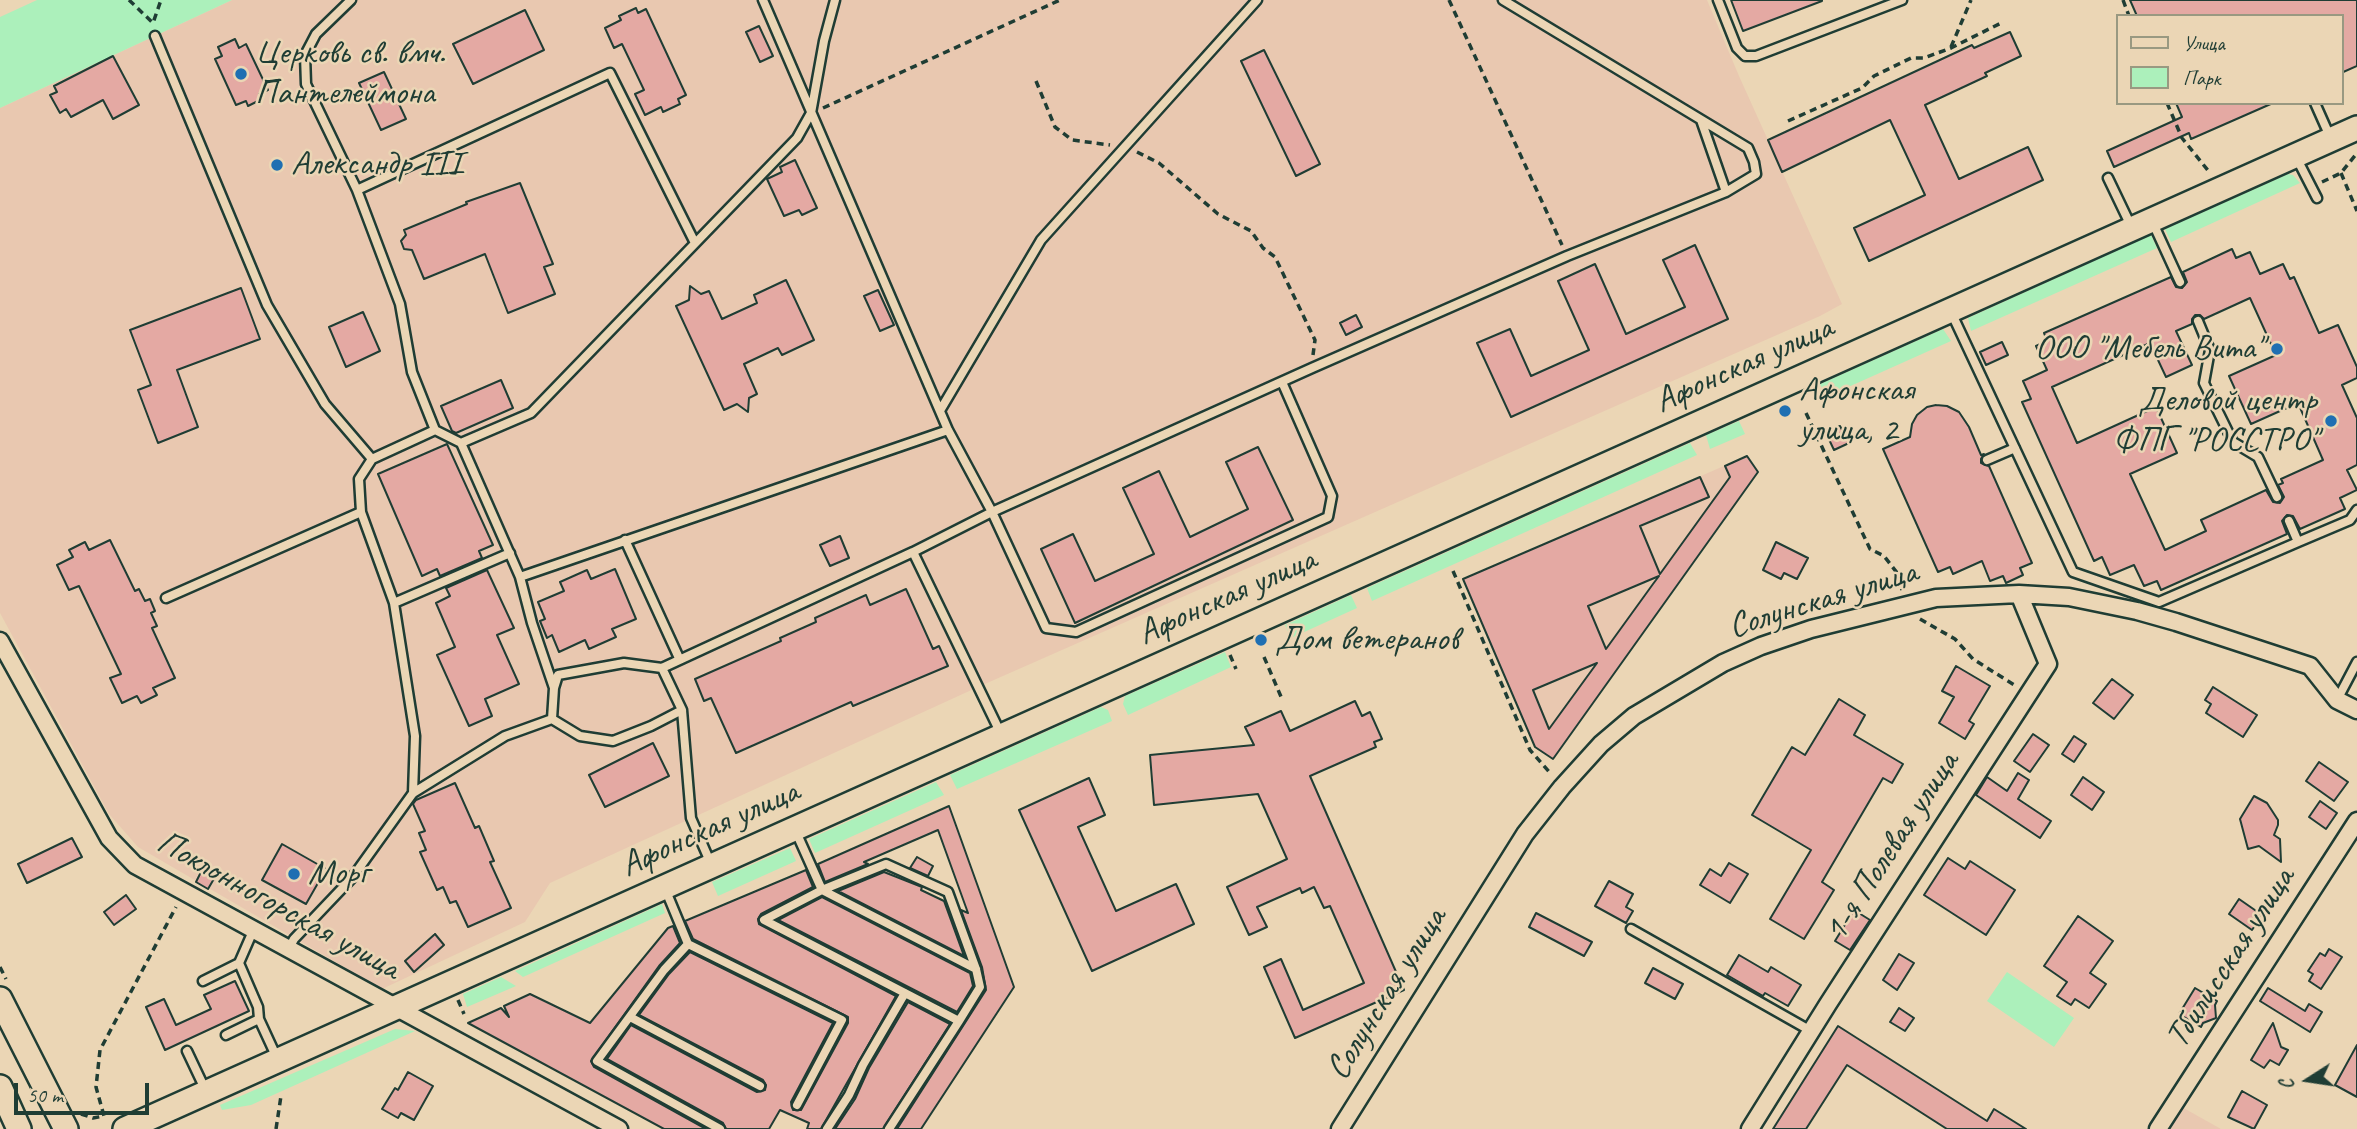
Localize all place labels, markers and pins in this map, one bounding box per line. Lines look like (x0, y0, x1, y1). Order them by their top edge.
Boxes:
place label: Церковь св. вмч. Пантелеймона (255, 33, 445, 115)
marker: Церковь св. вмч. Пантелеймона (233, 66, 249, 82)
place label: Александр III (291, 144, 462, 186)
marker: Александр III (269, 157, 285, 173)
place label: ООО "Мебель Вита" (2035, 328, 2263, 370)
marker: ООО "Мебель Вита" (2269, 341, 2285, 357)
place label: Афонская улица, 2 (1799, 370, 1914, 452)
place label: Деловой центр ФПГ "РОССТРО" (2113, 380, 2317, 462)
marker: Афонская улица, 2 (1777, 403, 1793, 419)
marker: Деловой центр ФПГ "РОССТРО" (2323, 413, 2339, 429)
place label: Дом ветеранов (1275, 619, 1458, 661)
marker: Дом ветеранов (1253, 632, 1269, 648)
place label: Морг (308, 853, 369, 895)
marker: Морг (286, 866, 302, 882)

